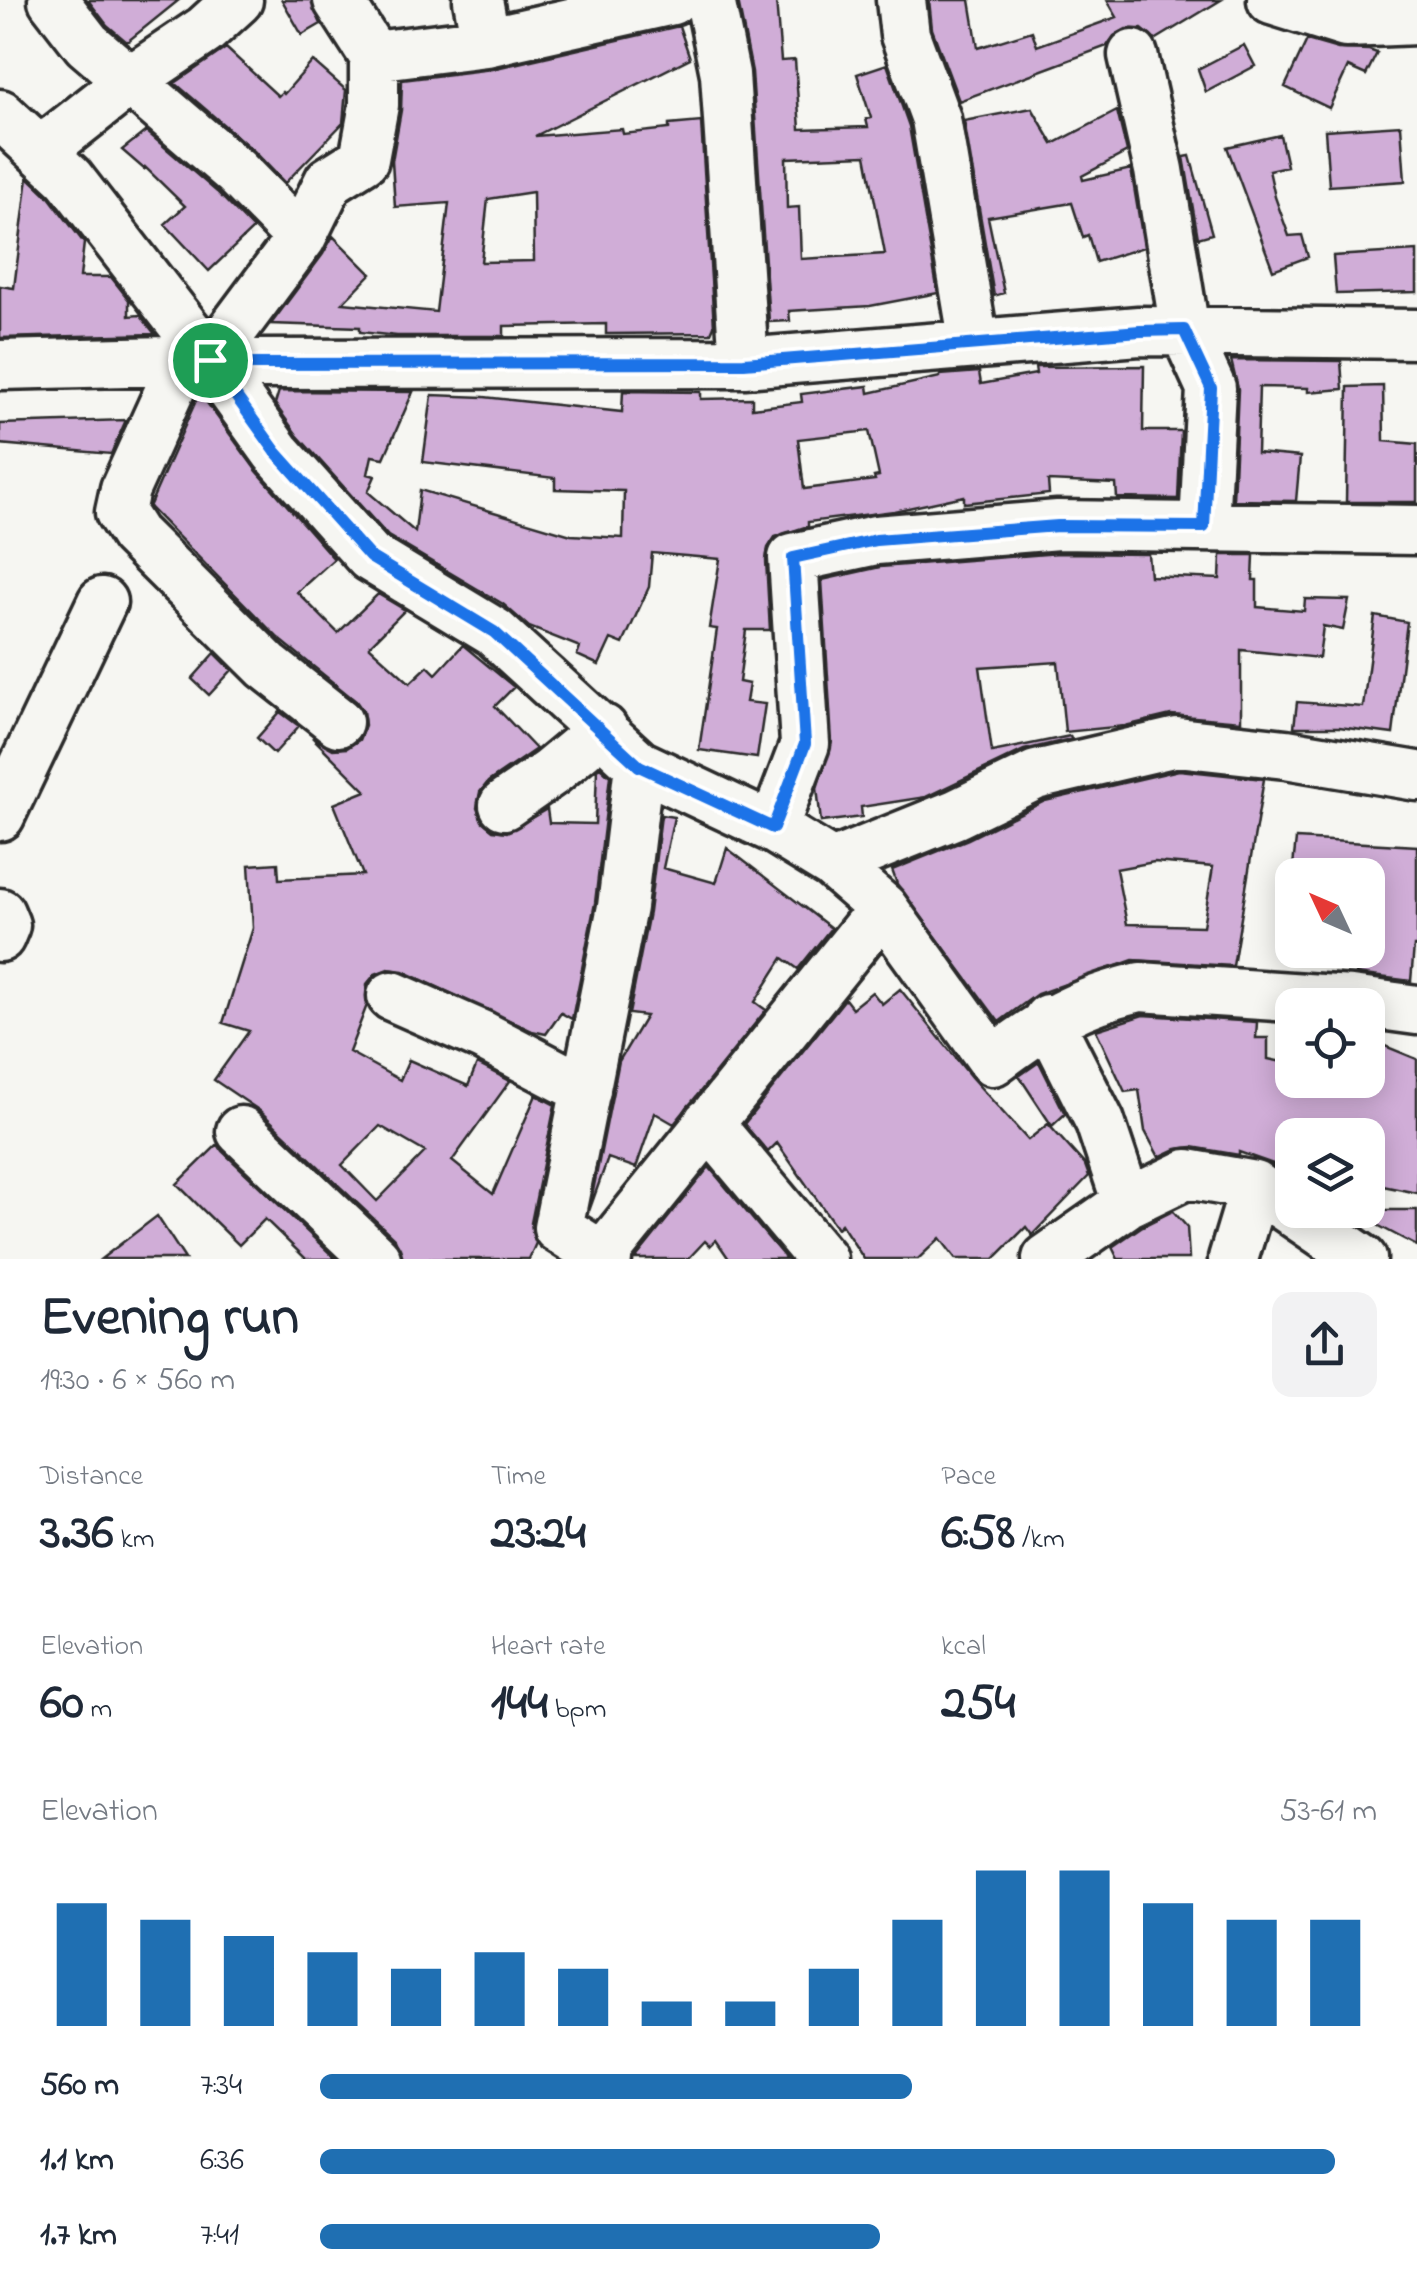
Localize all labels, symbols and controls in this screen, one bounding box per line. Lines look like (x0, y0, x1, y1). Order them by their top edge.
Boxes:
pin (168, 318, 253, 403)
icon: arrive (183, 333, 238, 388)
north arrow (1275, 858, 1385, 968)
map controls (1275, 858, 1385, 1228)
button: locate (1275, 988, 1385, 1098)
button: layers (1275, 1118, 1385, 1228)
text: Evening run (40, 1280, 299, 1360)
button: share (1272, 1292, 1377, 1397)
text: 19:30 · 6 × 560 m (40, 1358, 235, 1405)
text: Distance (40, 1457, 143, 1498)
text: Time (491, 1457, 546, 1498)
text: Pace (941, 1457, 996, 1498)
text: 3.36 (40, 1498, 114, 1571)
text: 23:24 (491, 1498, 586, 1571)
text: 6:58 (941, 1498, 1015, 1571)
text: km (114, 1520, 155, 1561)
text: /km (1015, 1520, 1065, 1561)
text: Elevation (40, 1627, 143, 1668)
text: Heart rate (491, 1627, 605, 1668)
text: kcal (941, 1627, 986, 1668)
text: 60 (40, 1668, 84, 1741)
text: 144 (491, 1668, 548, 1741)
text: 254 (941, 1668, 1015, 1741)
text: m (84, 1690, 112, 1731)
text: bpm (548, 1690, 607, 1731)
text: Elevation (40, 1789, 158, 1836)
text: 53–61 m (1279, 1789, 1377, 1836)
text: 560 m (40, 2063, 119, 2110)
text: 7:34 (200, 2063, 242, 2110)
text: 1.1 km (40, 2138, 114, 2185)
text: 6:36 (200, 2138, 244, 2185)
text: 1.7 km (40, 2213, 117, 2260)
text: 7:41 (200, 2213, 239, 2260)

